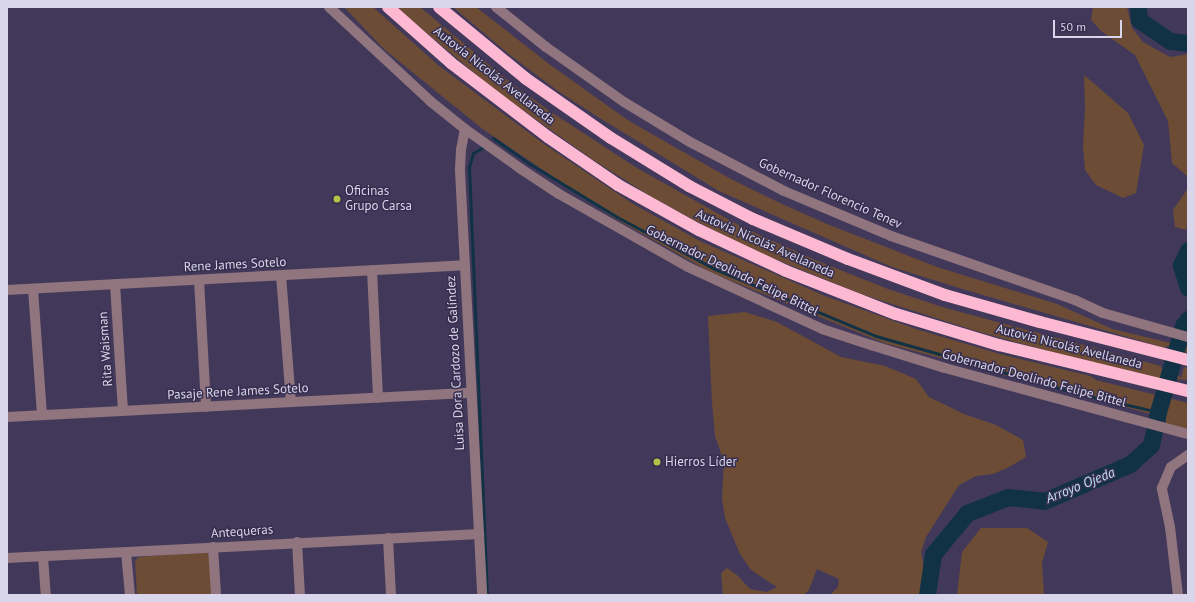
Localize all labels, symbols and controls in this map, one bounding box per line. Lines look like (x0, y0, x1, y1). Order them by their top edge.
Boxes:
scale bar (1055, 12, 1124, 38)
text: 50 m (1060, 19, 1086, 34)
street label: Autovía Nicolás Avellaneda (430, 24, 558, 128)
street label: Gobernador Florencio Tenev (756, 155, 904, 233)
place label: Oficinas Grupo Carsa (345, 184, 412, 215)
marker: Oficinas Grupo Carsa (332, 194, 342, 204)
street label: Autovía Nicolás Avellaneda (693, 206, 837, 282)
street label: Gobernador Deolindo Felipe Bittel (643, 222, 821, 320)
street label: Rene James Sotelo (183, 255, 287, 275)
street label: Luisa Dora Cardozo de Galíndez (444, 275, 468, 451)
street label: Rita Waisman (96, 311, 116, 387)
street label: Autovía Nicolás Avellaneda (994, 321, 1144, 373)
street label: Gobernador Deolindo Felipe Bittel (940, 347, 1128, 411)
street label: Pasaje Rene James Sotelo (167, 381, 309, 403)
place label: Hierros Líder (665, 454, 737, 470)
marker: Hierros Líder (652, 457, 662, 467)
water label: Arroyo Ojeda (1043, 463, 1117, 507)
street label: Antequeras (210, 522, 274, 542)

